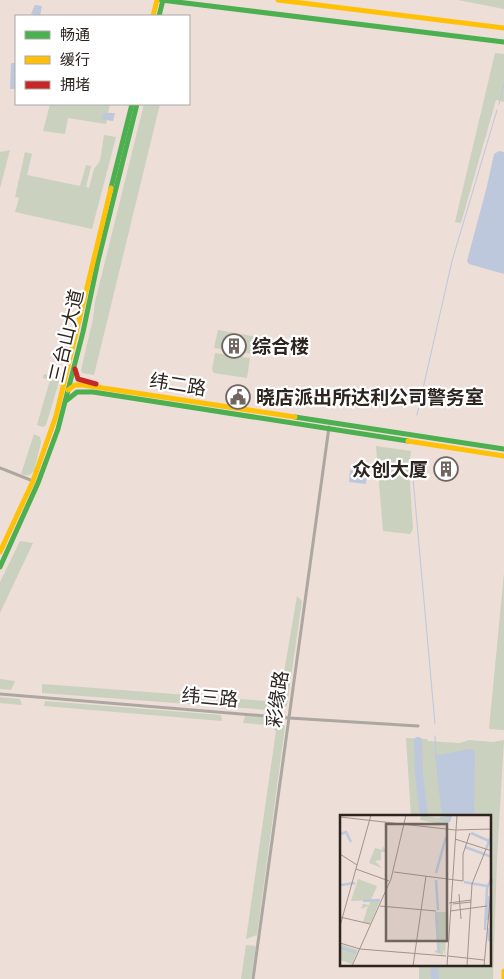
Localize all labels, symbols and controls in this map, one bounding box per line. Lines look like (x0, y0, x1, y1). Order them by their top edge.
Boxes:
legend (15, 15, 190, 105)
text: 畅通 (60, 26, 90, 44)
text: 缓行 (60, 51, 90, 69)
text: 拥堵 (60, 76, 90, 94)
street label: 三台山大道 (45, 287, 88, 385)
building icon: 综合楼 (221, 333, 247, 359)
place label: 综合楼 (252, 335, 309, 358)
street label: 纬二路 (148, 369, 208, 400)
public building icon: 晓店派出所达利公司警务室 (225, 384, 251, 410)
place label: 晓店派出所达利公司警务室 (256, 386, 484, 409)
building icon: 众创大厦 (433, 456, 459, 482)
place label: 众创大厦 (352, 458, 428, 481)
street label: 彩缘路 (262, 669, 293, 729)
street label: 纬三路 (181, 684, 239, 711)
inset map (340, 815, 492, 966)

